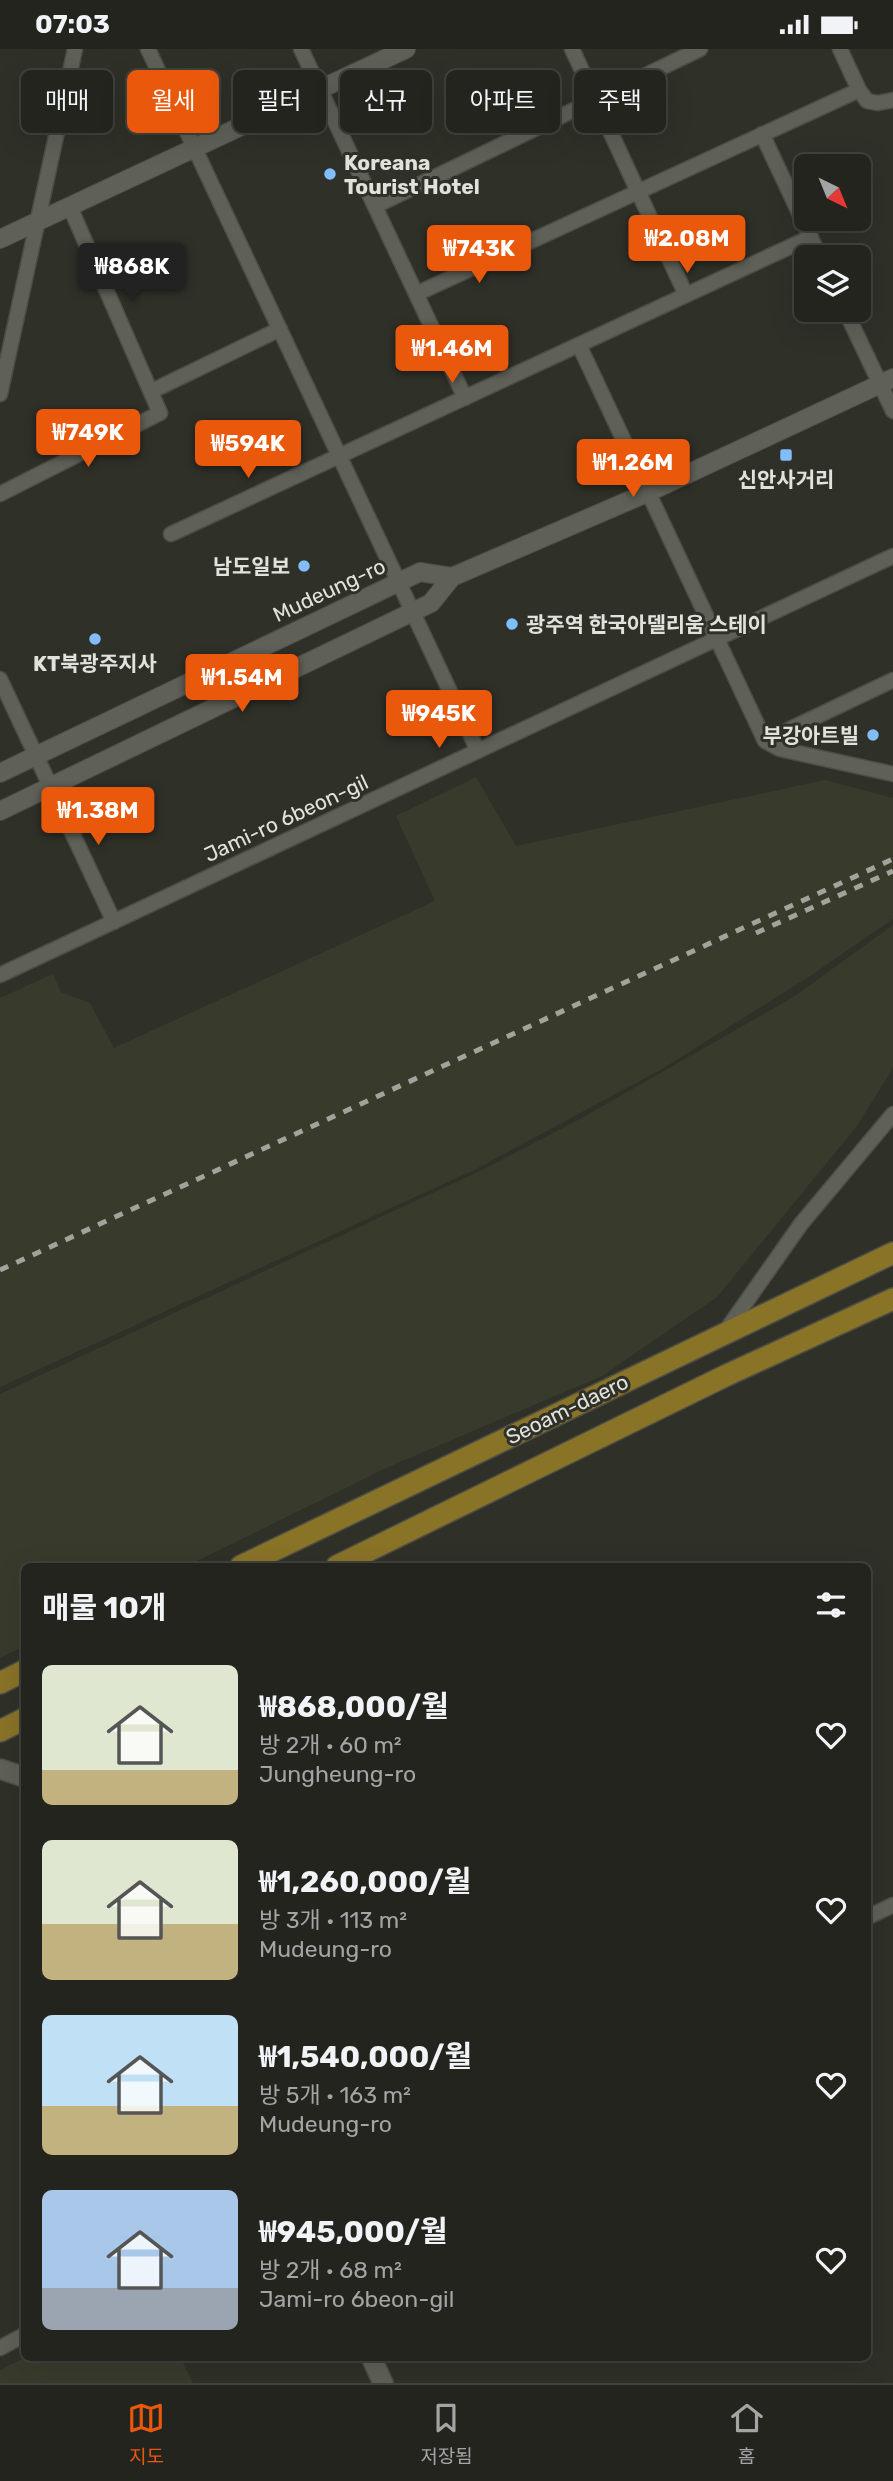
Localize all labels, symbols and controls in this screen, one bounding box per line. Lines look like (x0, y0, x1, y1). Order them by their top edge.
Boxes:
text: 07:03 (35, 9, 110, 40)
chip: 매매 (21, 70, 113, 133)
chip: 월세 (127, 70, 219, 133)
chip: 필터 (233, 70, 326, 133)
chip: 신규 (340, 70, 432, 133)
chip: 아파트 (446, 70, 560, 133)
chip: 주택 (574, 70, 666, 133)
place label: Koreana Tourist Hotel (344, 150, 480, 199)
north arrow (794, 154, 872, 231)
map controls (794, 154, 871, 322)
marker: Koreana Tourist Hotel (322, 166, 338, 182)
pin: ₩2.08M (630, 215, 744, 275)
text: ₩2.08M (644, 224, 730, 252)
pin: ₩743K (430, 225, 528, 285)
text: ₩743K (443, 234, 515, 262)
pin: ₩868K (83, 243, 181, 303)
button: layers (794, 245, 871, 322)
text: ₩868K (95, 252, 169, 280)
pin: ₩1.46M (395, 325, 509, 385)
text: ₩1.46M (411, 334, 493, 362)
pin: ₩749K (39, 409, 137, 469)
text: ₩749K (52, 418, 124, 446)
pin: ₩594K (199, 421, 297, 480)
text: ₩594K (211, 429, 285, 457)
pin: ₩1.26M (576, 440, 690, 499)
marker: 신안사거리 (778, 447, 794, 463)
text: ₩1.26M (593, 448, 673, 476)
place label: 신안사거리 (738, 467, 834, 492)
street label: Mudeung-ro (269, 553, 389, 627)
place label: 남도일보 (213, 554, 290, 579)
marker: 남도일보 (296, 558, 312, 574)
place label: 광주역 한국아델리움 스테이 (526, 612, 767, 637)
marker: 광주역 한국아델리움 스테이 (504, 616, 520, 632)
marker: KT북광주지사 (87, 631, 103, 647)
place label: KT북광주지사 (33, 651, 157, 676)
pin: ₩1.54M (185, 655, 299, 714)
text: ₩1.54M (201, 663, 283, 691)
pin: ₩945K (390, 691, 488, 750)
text: ₩945K (402, 699, 476, 727)
place label: 부강아트빌 (762, 723, 859, 748)
marker: 부강아트빌 (865, 727, 881, 743)
street label: Jami-ro 6beon-gil (200, 769, 372, 867)
pin: ₩1.38M (41, 787, 155, 847)
text: ₩1.38M (57, 796, 139, 824)
street label: Seoam-daero (502, 1369, 632, 1449)
icon: filters (812, 1586, 850, 1624)
text: 매물 10개 (42, 1590, 167, 1626)
text: ₩868,000/월 (259, 1689, 449, 1725)
icon: home (98, 1693, 182, 1777)
icon: heart (812, 1716, 850, 1754)
text: 방 2개 · 60 m² (259, 1731, 402, 1759)
text: Jungheung-ro (259, 1760, 416, 1788)
text: ₩1,260,000/월 (259, 1864, 471, 1900)
icon: home (98, 1868, 182, 1952)
icon: heart (812, 1891, 850, 1929)
text: 방 3개 · 113 m² (259, 1906, 407, 1934)
text: Mudeung-ro (259, 1935, 392, 1963)
text: ₩1,540,000/월 (259, 2039, 472, 2075)
icon: home (98, 2043, 182, 2127)
icon: heart (812, 2066, 850, 2104)
text: 방 5개 · 163 m² (259, 2081, 411, 2109)
text: Mudeung-ro (259, 2110, 392, 2138)
text: ₩945,000/월 (259, 2214, 448, 2250)
icon: home (98, 2218, 182, 2302)
icon: heart (812, 2241, 850, 2279)
text: 방 2개 · 68 m² (259, 2256, 402, 2284)
text: Jami-ro 6beon-gil (259, 2285, 454, 2313)
tab: 지도 (127, 2399, 165, 2468)
tab: 저장됨 (420, 2399, 473, 2468)
tab: 홈 (728, 2399, 766, 2468)

